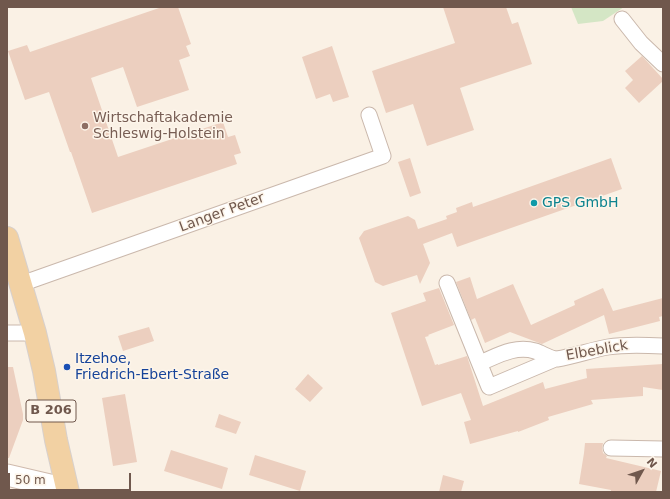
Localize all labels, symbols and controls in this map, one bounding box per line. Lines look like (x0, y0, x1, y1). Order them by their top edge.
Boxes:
place label: Wirtschaftakademie Schleswig-Holstein (93, 110, 233, 142)
marker: Wirtschaftakademie Schleswig-Holstein (80, 121, 90, 131)
street label: Langer Peter (177, 190, 267, 236)
place label: GPS GmbH (542, 195, 619, 211)
marker: GPS GmbH (529, 198, 539, 208)
street label: Elbeblick (565, 337, 629, 365)
place label: Itzehoe, Friedrich-Ebert-Straße (75, 351, 229, 384)
marker: Itzehoe, Friedrich-Ebert-Straße (62, 362, 72, 372)
road number: B 206 (26, 400, 76, 422)
north arrow (622, 451, 662, 491)
text: N (644, 455, 660, 471)
scale bar (10, 465, 133, 491)
text: 50 m (15, 473, 46, 487)

